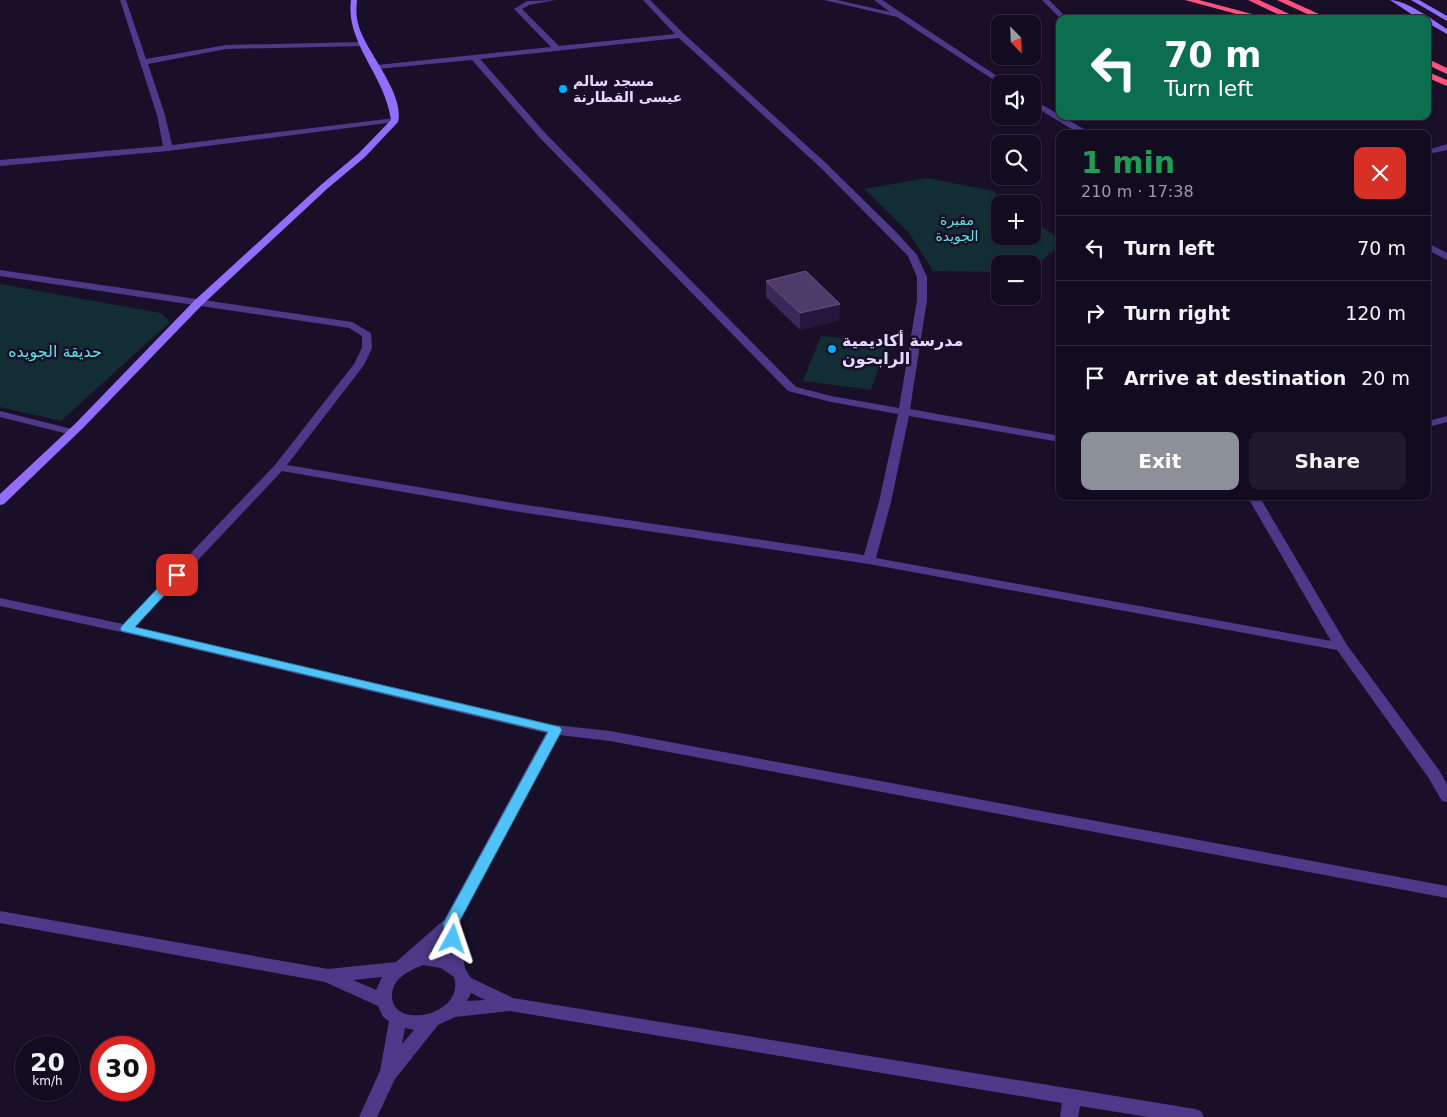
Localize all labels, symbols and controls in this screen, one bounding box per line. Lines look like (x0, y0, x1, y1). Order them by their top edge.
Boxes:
north arrow (991, 15, 1041, 65)
map controls (991, 15, 1041, 305)
icon: left (1081, 35, 1146, 100)
text: 70 m (1164, 35, 1261, 75)
place label: مسجد سالم عيسى القطارنة (573, 73, 682, 105)
button: sound (991, 75, 1041, 125)
text: Turn left (1164, 76, 1253, 101)
marker: مسجد سالم عيسى القطارنة (557, 83, 569, 95)
button: search (991, 135, 1041, 185)
text: 1 min (1081, 145, 1175, 180)
button: close (1354, 147, 1406, 199)
text: 210 m · 17:38 (1081, 182, 1194, 201)
button: + (991, 195, 1041, 245)
park label: مقبرة الجويدة (935, 212, 979, 245)
icon: left (1081, 234, 1109, 262)
text: Turn left (1124, 237, 1215, 259)
text: 70 m (1357, 237, 1406, 259)
button: − (991, 255, 1041, 305)
icon: right (1081, 299, 1109, 327)
text: Turn right (1124, 302, 1230, 324)
text: 120 m (1345, 302, 1406, 324)
place label: مدرسة أكاديمية الرابحون (842, 330, 963, 368)
park label: حديقة الجويده (8, 342, 102, 362)
marker: مدرسة أكاديمية الرابحون (826, 343, 838, 355)
icon: arrive (1081, 364, 1109, 392)
text: Arrive at destination (1124, 367, 1346, 389)
text: 20 m (1361, 367, 1410, 389)
button: Exit (1081, 432, 1239, 490)
button: Share (1249, 432, 1406, 490)
pin (156, 554, 198, 596)
icon: arrive (163, 561, 191, 589)
position arrow (426, 912, 478, 964)
speed limit sign: 30 (90, 1036, 155, 1101)
text: 20 (30, 1048, 65, 1077)
text: km/h (32, 1074, 63, 1088)

